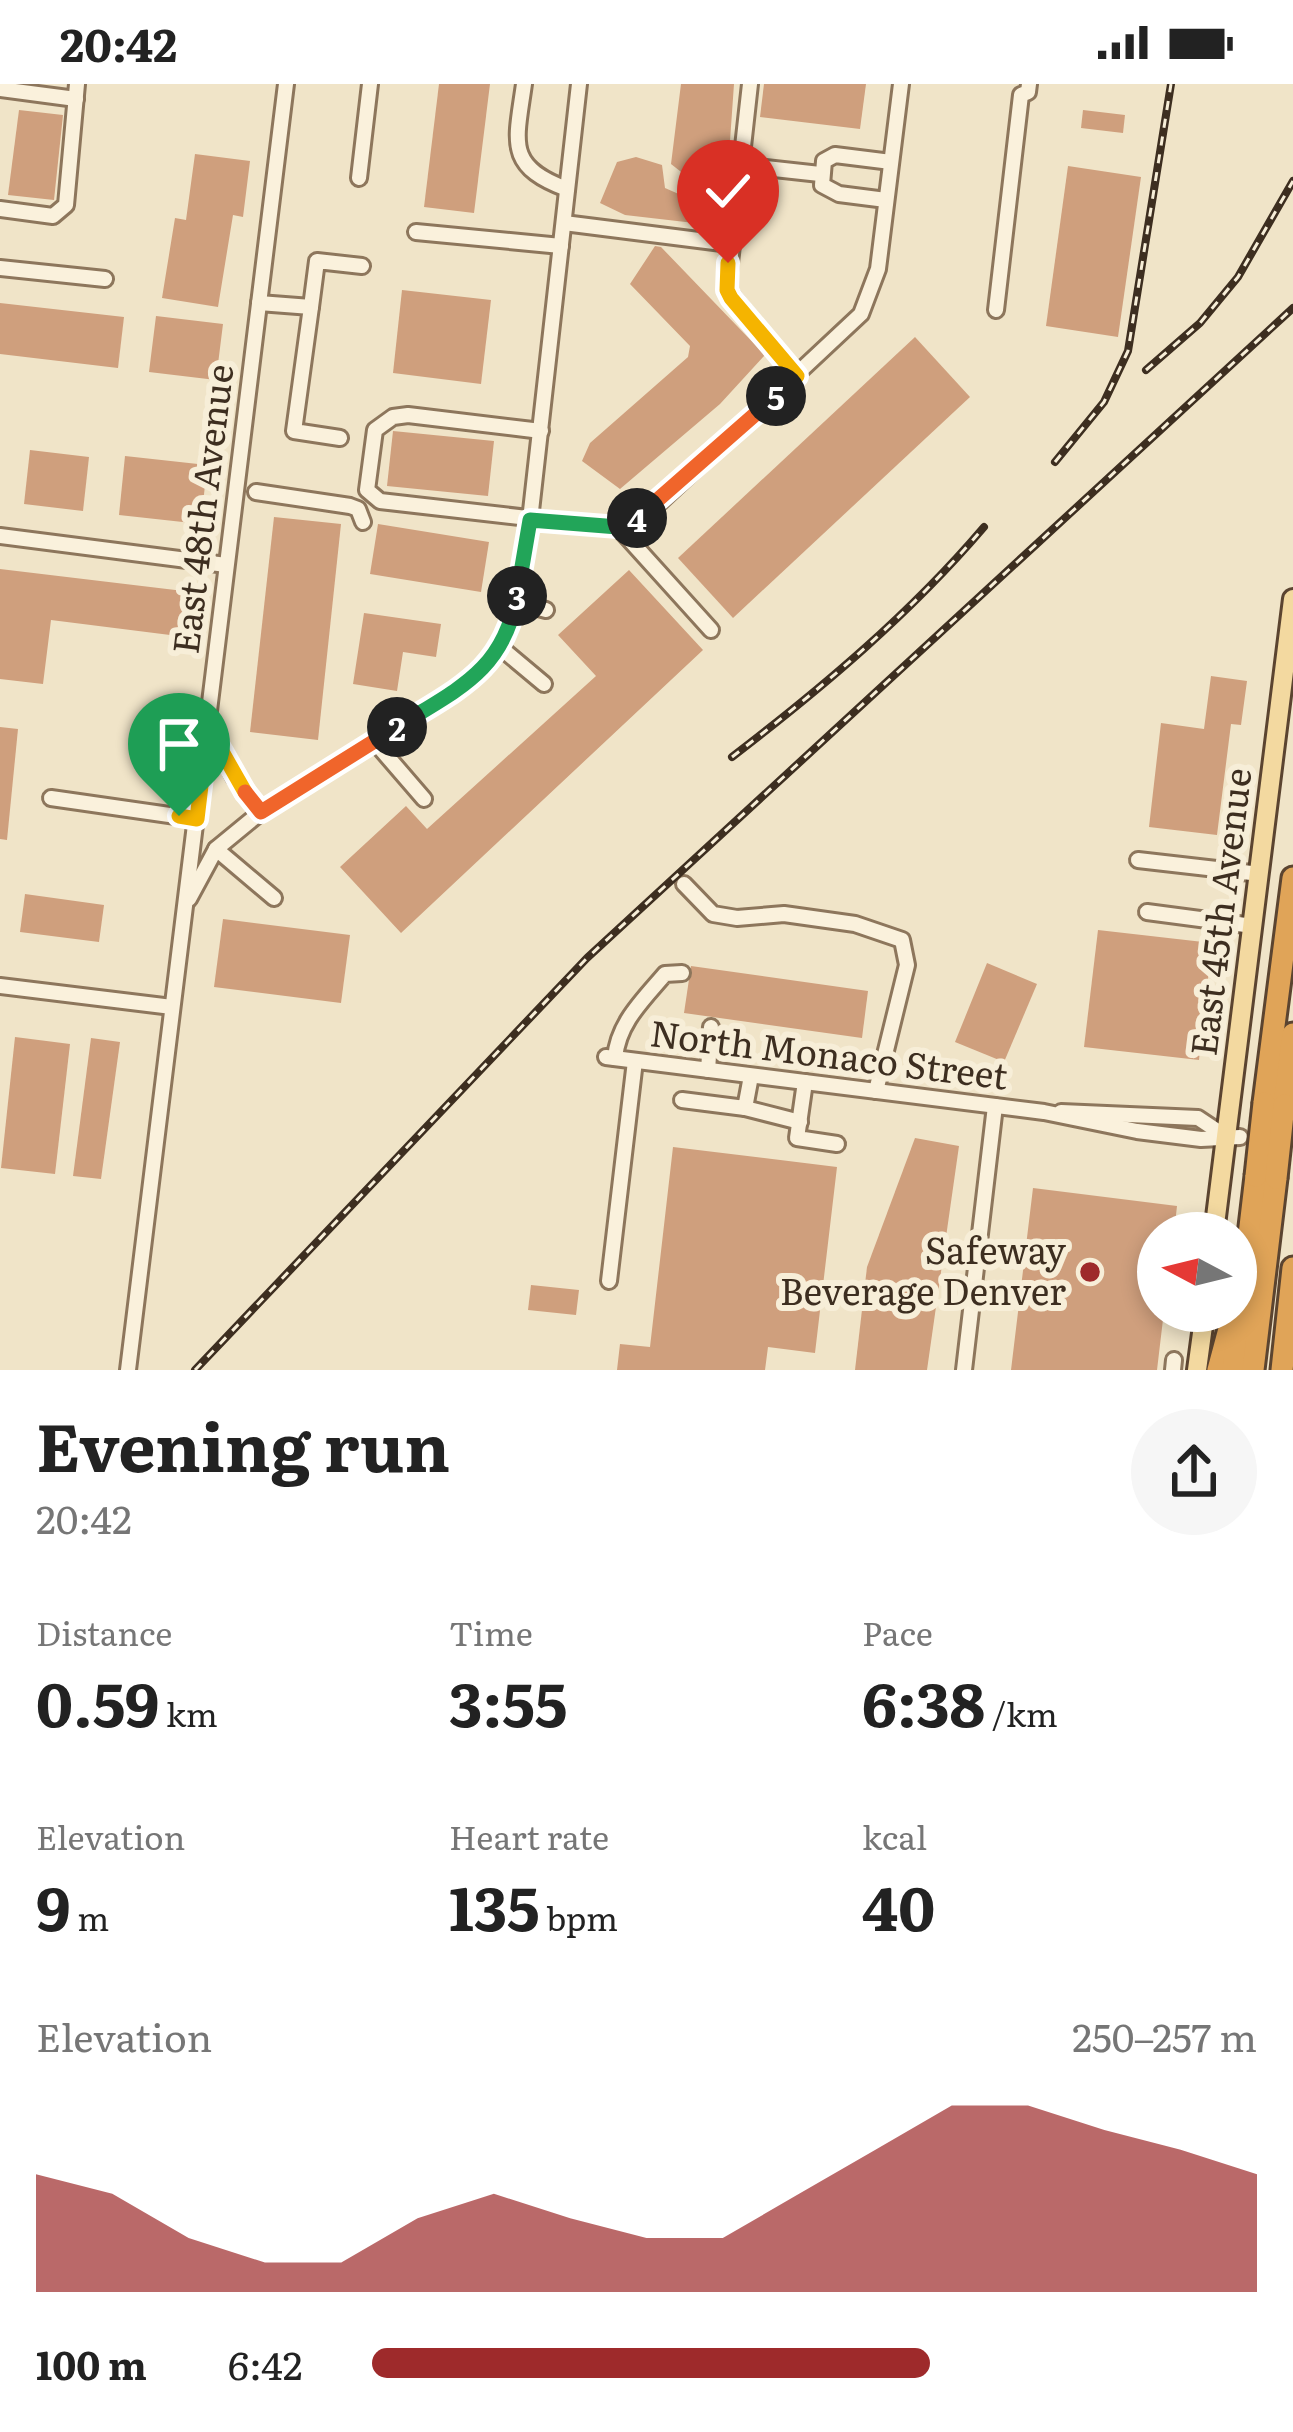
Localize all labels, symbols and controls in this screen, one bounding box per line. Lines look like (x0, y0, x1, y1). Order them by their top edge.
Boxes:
text: 20:42 (60, 9, 177, 76)
pin (677, 140, 779, 263)
icon: check (695, 158, 761, 224)
street label: East 48th Avenue (156, 361, 245, 656)
pin: 5 (746, 366, 806, 426)
text: 5 (767, 371, 785, 420)
pin: 4 (607, 488, 667, 548)
text: 4 (627, 493, 647, 542)
pin: 3 (487, 566, 547, 626)
text: 3 (508, 571, 526, 620)
pin (128, 693, 230, 816)
pin: 2 (367, 697, 427, 757)
text: 2 (388, 702, 406, 751)
icon: arrive (146, 711, 212, 777)
street label: East 45th Avenue (1175, 765, 1262, 1059)
street label: North Monaco Street (648, 1004, 1012, 1101)
north arrow (1137, 1212, 1257, 1332)
map controls (1137, 1212, 1257, 1332)
place label: Safeway Beverage Denver (780, 1222, 1066, 1316)
marker: Safeway Beverage Denver (1077, 1259, 1103, 1285)
text: Evening run (36, 1394, 450, 1492)
button: share (1131, 1409, 1257, 1535)
text: 20:42 (36, 1488, 132, 1546)
text: Distance (36, 1607, 172, 1656)
text: Time (449, 1607, 533, 1656)
text: Pace (862, 1607, 933, 1656)
text: 0.59 (36, 1656, 159, 1745)
text: 3:55 (449, 1656, 568, 1745)
text: 6:38 (862, 1656, 985, 1745)
text: km (159, 1688, 218, 1737)
text: /km (985, 1688, 1058, 1737)
text: Elevation (36, 1811, 185, 1860)
text: Heart rate (449, 1811, 609, 1860)
text: kcal (862, 1811, 927, 1860)
text: 9 (36, 1860, 71, 1949)
text: 135 (449, 1860, 540, 1949)
text: 40 (862, 1860, 935, 1949)
text: m (71, 1892, 109, 1941)
text: bpm (540, 1892, 618, 1941)
text: Elevation (36, 2006, 212, 2064)
text: 250–257 m (1072, 2006, 1257, 2064)
text: 100 m (36, 2334, 147, 2392)
text: 6:42 (228, 2334, 302, 2392)

